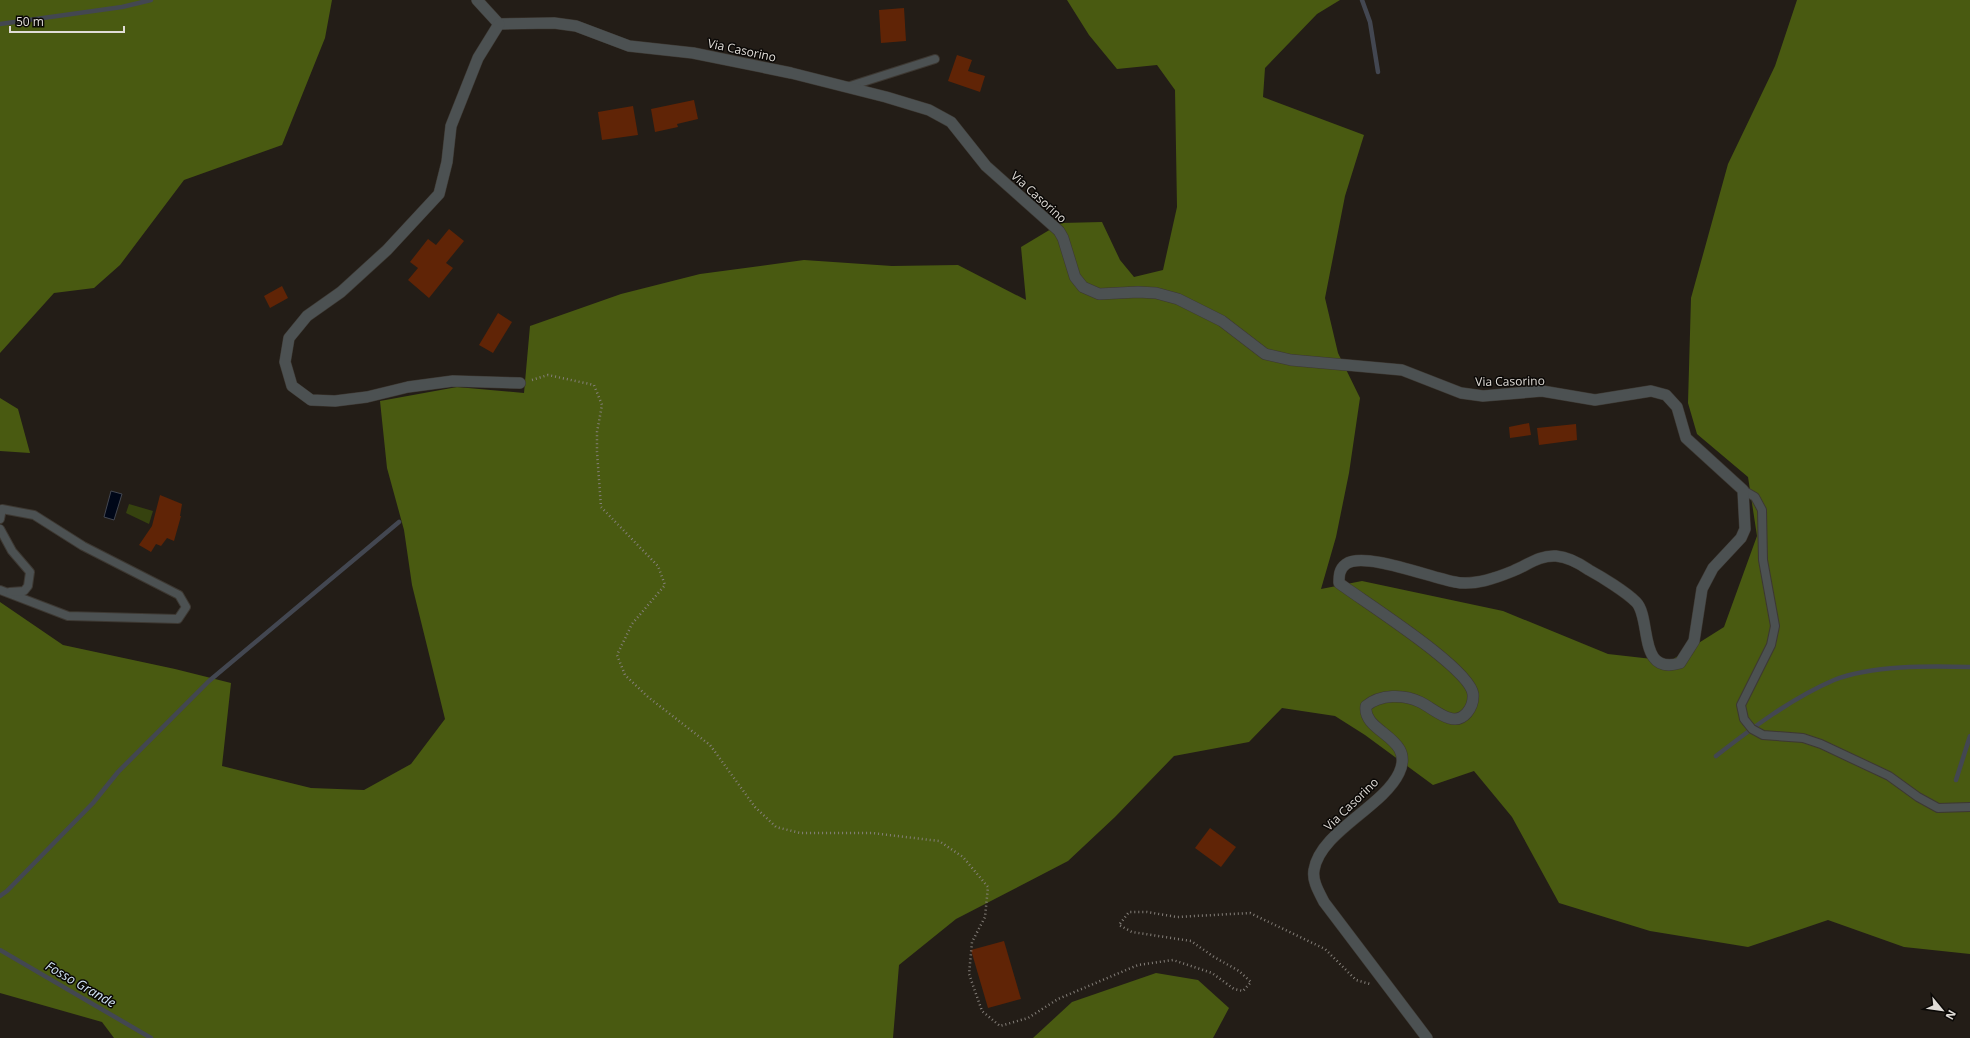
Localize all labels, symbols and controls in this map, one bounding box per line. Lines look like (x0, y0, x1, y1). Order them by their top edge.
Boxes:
scale bar (10, 8, 124, 34)
text: 50 m (16, 13, 44, 30)
street label: Via Casorino (706, 34, 778, 66)
street label: Via Casorino (1007, 167, 1071, 227)
street label: Via Casorino (1475, 372, 1545, 390)
street label: Via Casorino (1320, 774, 1382, 834)
water label: Fosso Grande (43, 957, 120, 1012)
north arrow (1922, 990, 1962, 1030)
text: N (1942, 1008, 1960, 1023)

